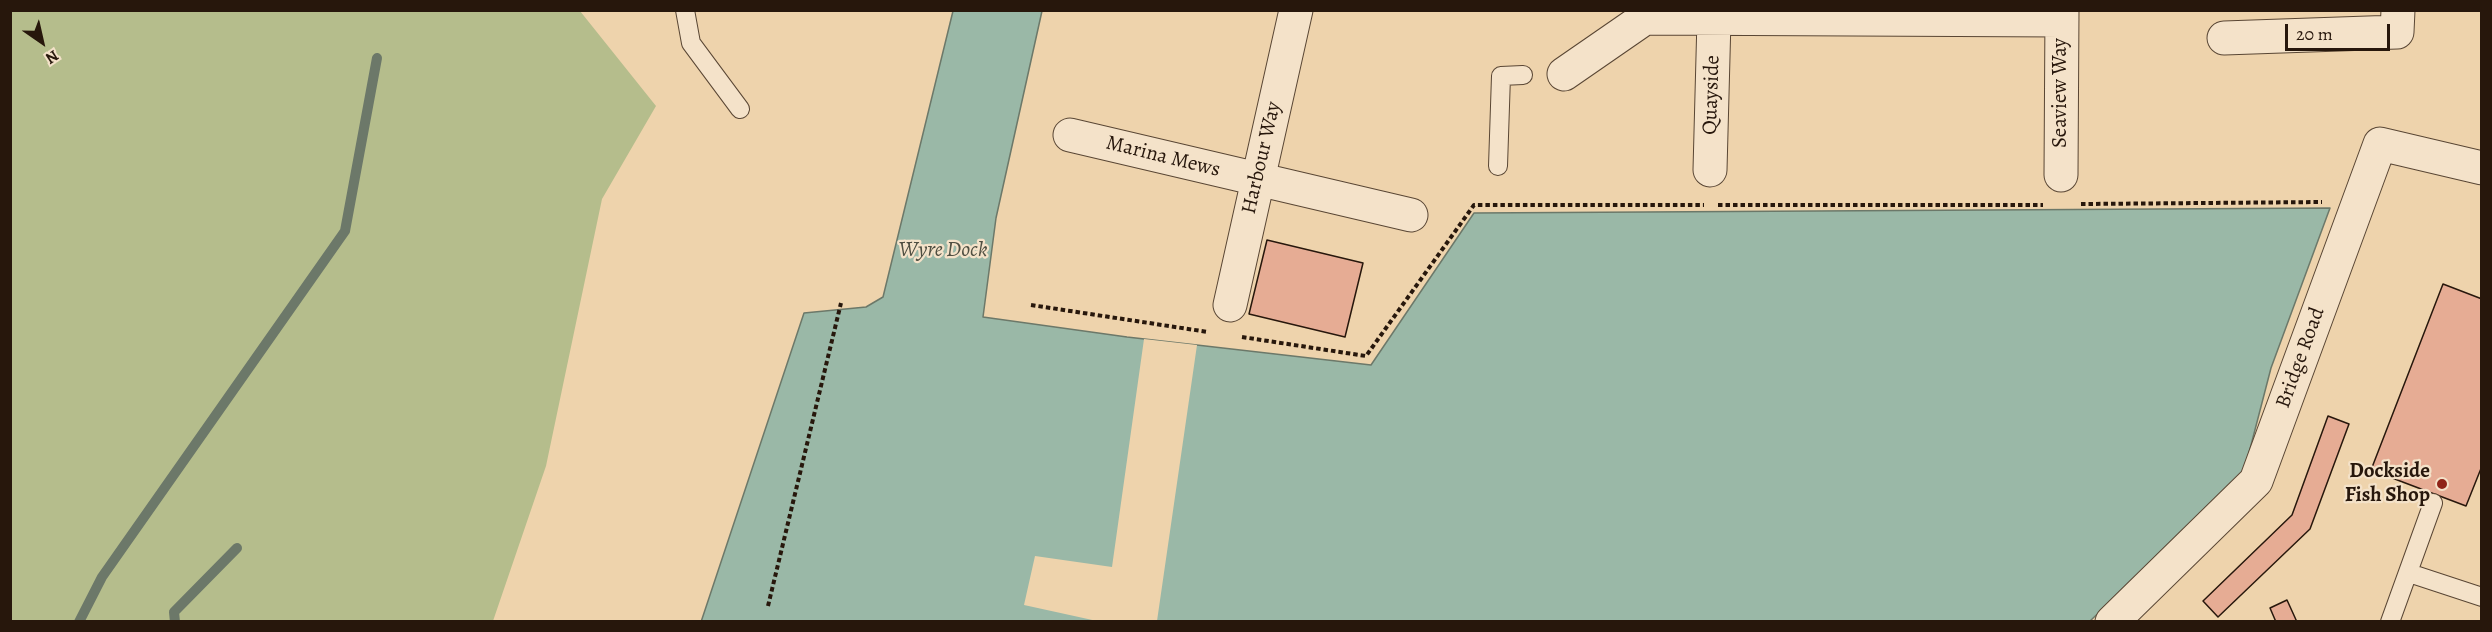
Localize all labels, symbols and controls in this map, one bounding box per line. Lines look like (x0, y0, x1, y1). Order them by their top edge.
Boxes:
north arrow (12, 12, 72, 72)
scale bar (2288, 12, 2393, 50)
text: 20 m (2296, 22, 2333, 46)
street label: Seaview Way (2048, 38, 2074, 148)
text: N (41, 45, 63, 69)
street label: Quayside (1698, 55, 1726, 135)
street label: Harbour Way (1237, 99, 1287, 217)
street label: Marina Mews (1103, 131, 1223, 183)
water label: Wyre Dock (899, 238, 987, 264)
street label: Bridge Road (2271, 304, 2331, 412)
place label: Dockside Fish Shop (2345, 459, 2430, 509)
marker: Dockside Fish Shop (2435, 477, 2449, 491)

